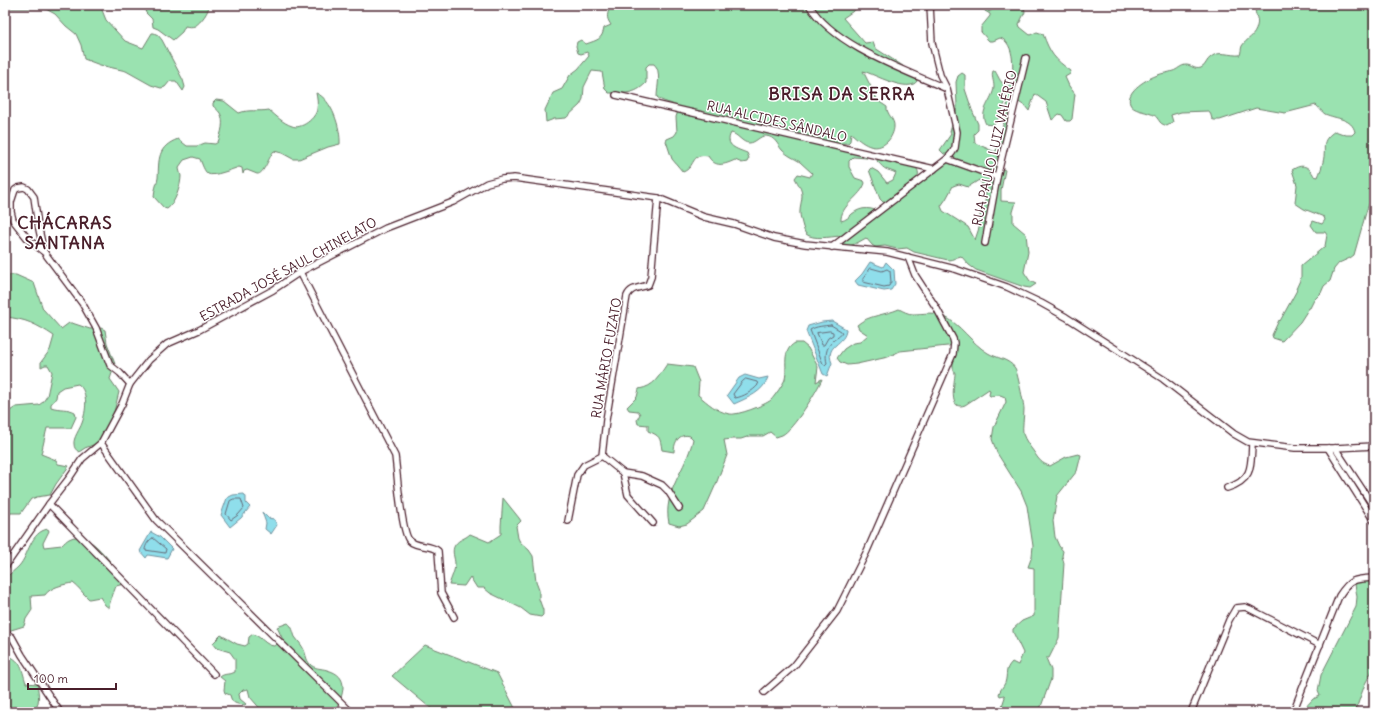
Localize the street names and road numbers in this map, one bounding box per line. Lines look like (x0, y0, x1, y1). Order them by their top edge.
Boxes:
street label: RUA PAULO LUIZ VALÉRIO (967, 68, 1021, 228)
street label: RUA ALCIDES SÂNDALO (705, 96, 849, 146)
street label: ESTRADA JOSÉ SAUL CHINELATO (196, 213, 380, 325)
street label: RUA MÁRIO FUZATO (587, 296, 625, 420)

